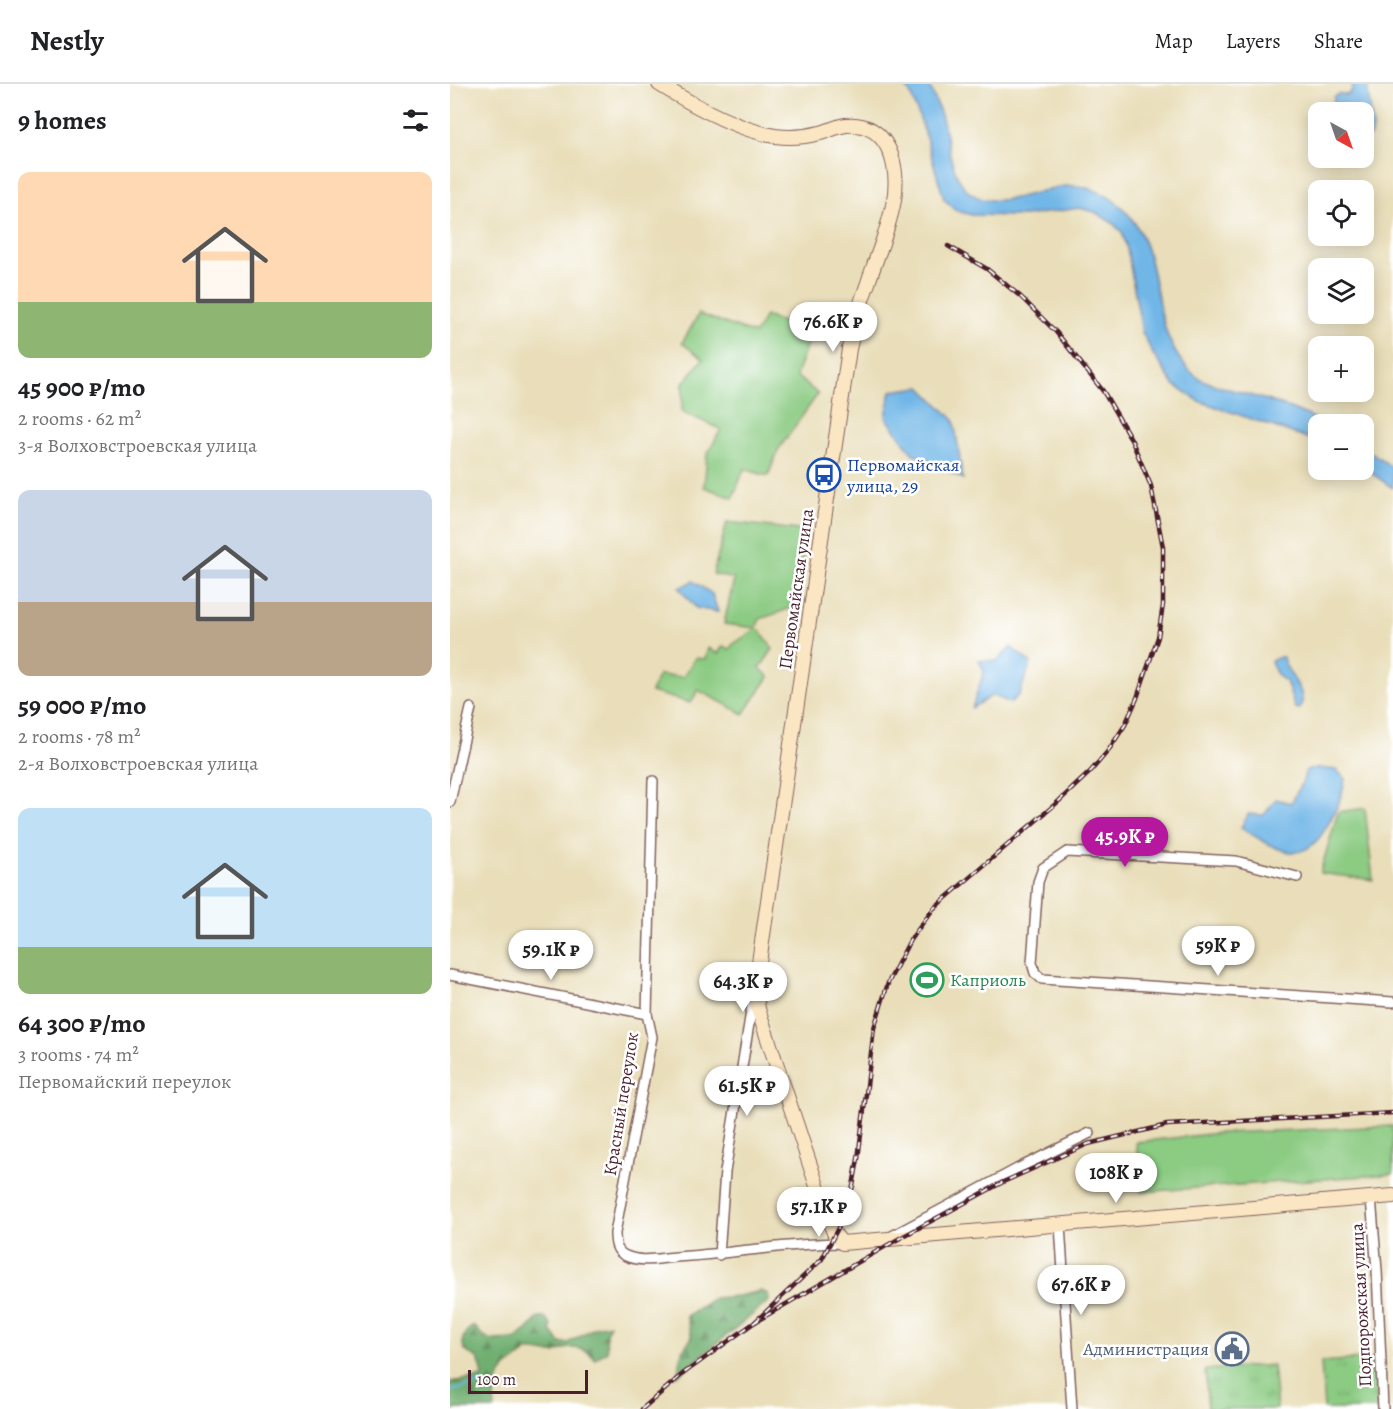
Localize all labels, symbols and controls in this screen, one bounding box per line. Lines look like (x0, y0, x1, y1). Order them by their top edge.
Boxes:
text: Nestly (30, 22, 104, 60)
text: Map (1154, 27, 1193, 55)
text: Layers (1226, 27, 1281, 55)
text: Share (1314, 27, 1363, 55)
north arrow (1308, 102, 1374, 168)
map controls (1308, 102, 1374, 480)
text: 9 homes (18, 103, 107, 138)
icon: filters (399, 104, 432, 137)
button: locate (1308, 180, 1374, 246)
icon: home (171, 211, 279, 319)
button: layers (1308, 258, 1374, 324)
pin: 76.6K ₽ (778, 302, 888, 353)
text: 76.6K ₽ (803, 308, 863, 335)
button: + (1308, 336, 1374, 402)
text: 45 900 ₽/mo (18, 370, 146, 405)
text: 2 rooms · 62 m² (18, 405, 141, 432)
button: − (1308, 414, 1374, 480)
text: 3-я Волховстроевская улица (18, 432, 257, 459)
place label: Первомайская улица, 29 (846, 453, 959, 498)
bus stop icon: Первомайская улица, 29 (806, 457, 842, 493)
street label: Первомайская улица (773, 506, 819, 671)
icon: home (171, 529, 279, 637)
text: 59 000 ₽/mo (18, 688, 146, 723)
text: 2 rooms · 78 m² (18, 723, 141, 750)
text: 2-я Волховстроевская улица (18, 750, 259, 777)
pin: 45.9K ₽ (1070, 817, 1180, 868)
text: 45.9K ₽ (1095, 823, 1155, 850)
icon: home (171, 847, 279, 955)
pin: 59K ₽ (1176, 926, 1260, 977)
pin: 59.1K ₽ (496, 930, 606, 981)
text: 59K ₽ (1196, 932, 1240, 959)
text: 59.1K ₽ (522, 936, 580, 963)
pin: 64.3K ₽ (688, 962, 798, 1013)
sports icon: Каприоль (909, 962, 945, 998)
text: 64.3K ₽ (713, 968, 773, 995)
place label: Каприоль (950, 968, 1026, 992)
text: 64 300 ₽/mo (18, 1006, 146, 1041)
street label: Красный переулок (598, 1031, 644, 1177)
text: 3 rooms · 74 m² (18, 1041, 139, 1068)
pin: 61.5K ₽ (692, 1066, 802, 1117)
text: Первомайский переулок (18, 1068, 231, 1095)
text: 61.5K ₽ (718, 1072, 776, 1099)
pin: 108K ₽ (1067, 1153, 1165, 1204)
text: 108K ₽ (1089, 1159, 1143, 1186)
pin: 57.1K ₽ (764, 1187, 874, 1238)
text: 57.1K ₽ (791, 1193, 847, 1220)
street label: Подпорожская улица (1345, 1222, 1377, 1388)
pin: 67.6K ₽ (1026, 1265, 1136, 1316)
text: 67.6K ₽ (1051, 1271, 1111, 1298)
public building icon: Администрация (1214, 1331, 1250, 1367)
place label: Администрация (1082, 1337, 1209, 1361)
scale bar (468, 1367, 588, 1394)
text: 100 m (477, 1369, 516, 1391)

